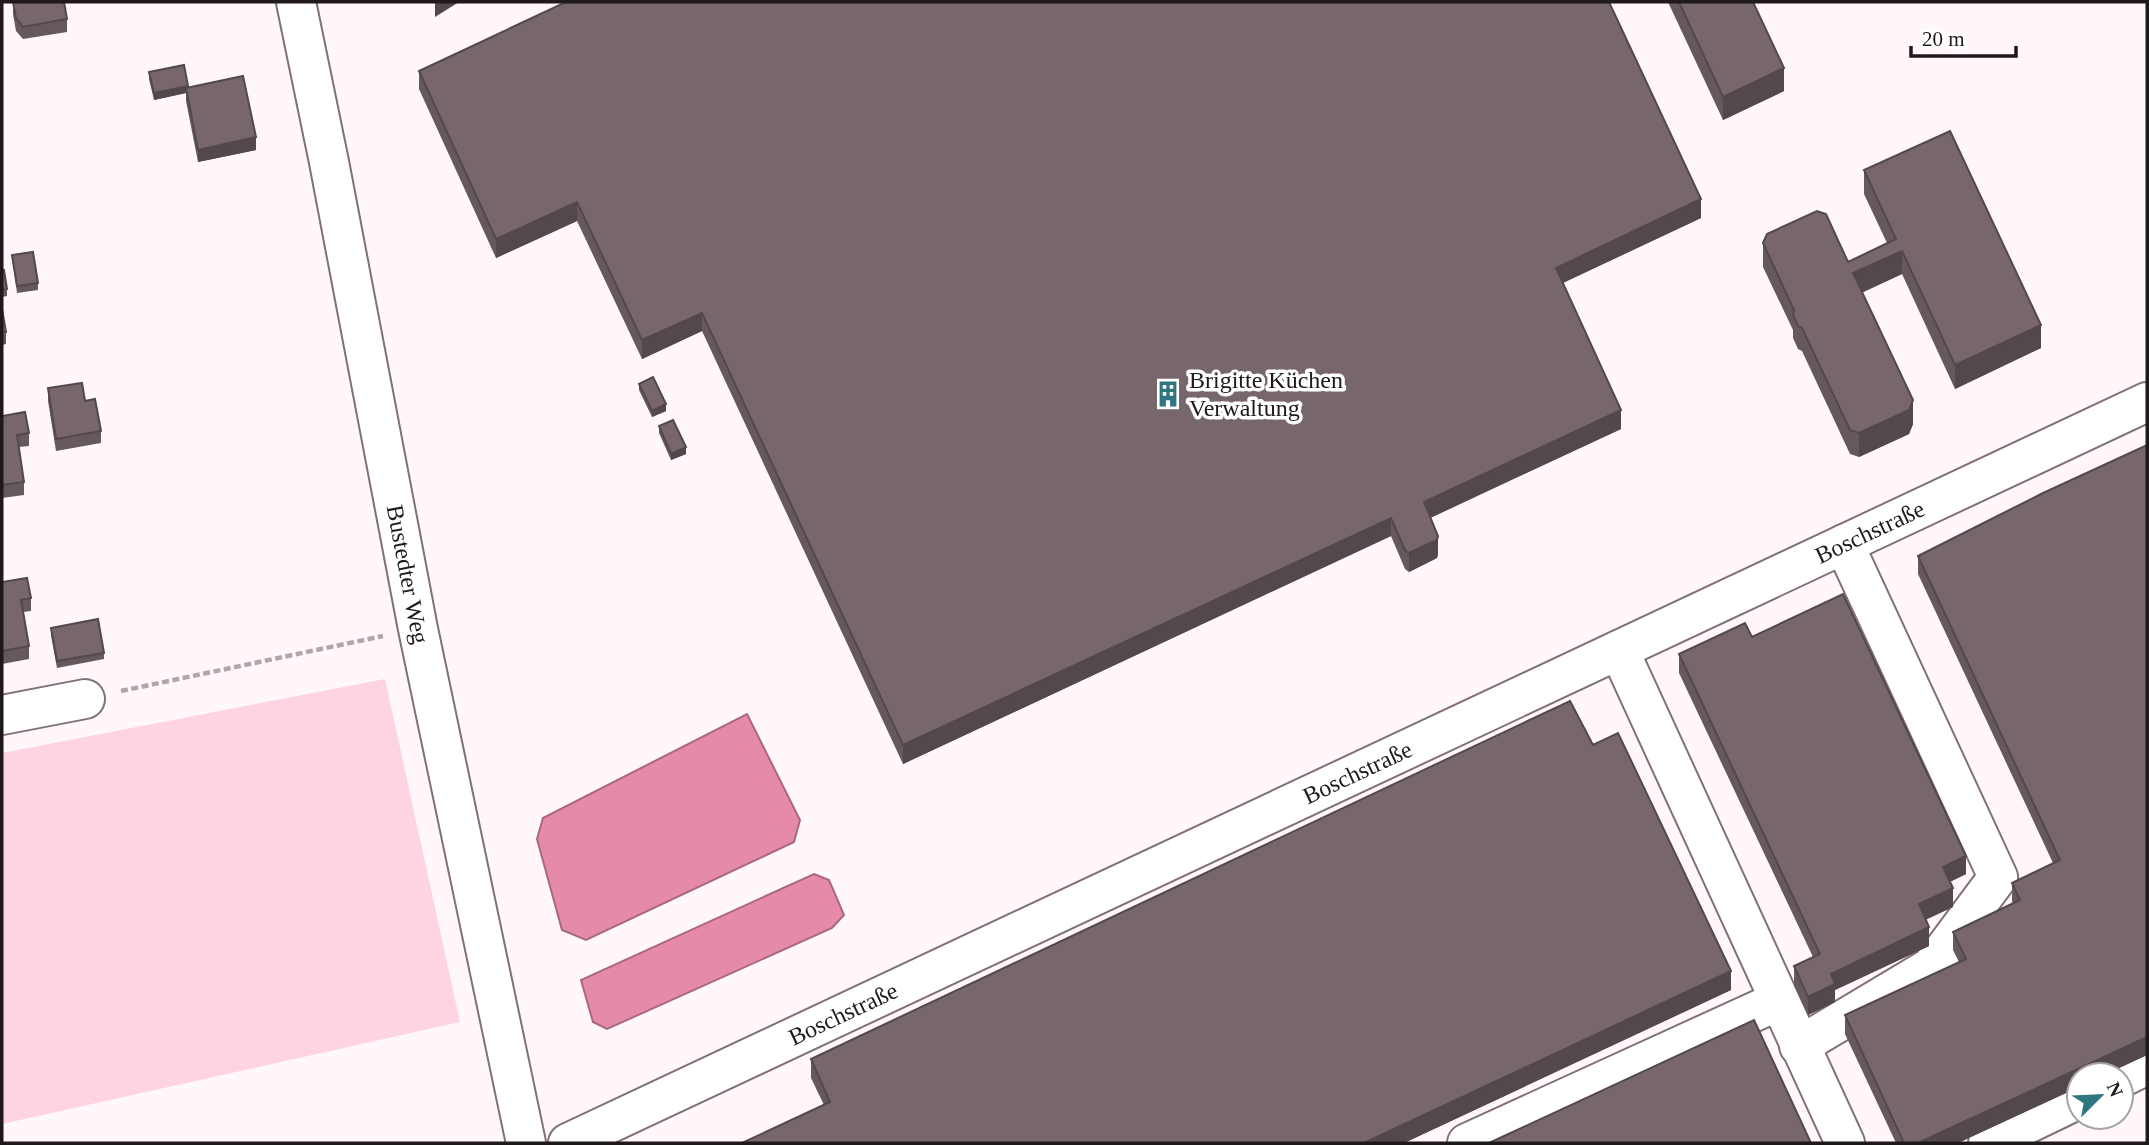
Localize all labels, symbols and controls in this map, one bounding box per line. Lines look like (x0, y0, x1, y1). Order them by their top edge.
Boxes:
scale bar (1911, 14, 2016, 58)
text: 20 m (1922, 27, 1965, 51)
place label: Brigitte Küchen Verwaltung (1189, 367, 1343, 421)
building icon: Brigitte Küchen Verwaltung (1153, 379, 1183, 409)
street label: Boschstraße (1811, 495, 1928, 569)
street label: Bustedter Weg (382, 503, 434, 646)
street label: Boschstraße (1299, 736, 1416, 809)
street label: Boschstraße (785, 977, 902, 1051)
north arrow (2065, 1061, 2135, 1131)
text: N (2103, 1079, 2128, 1100)

